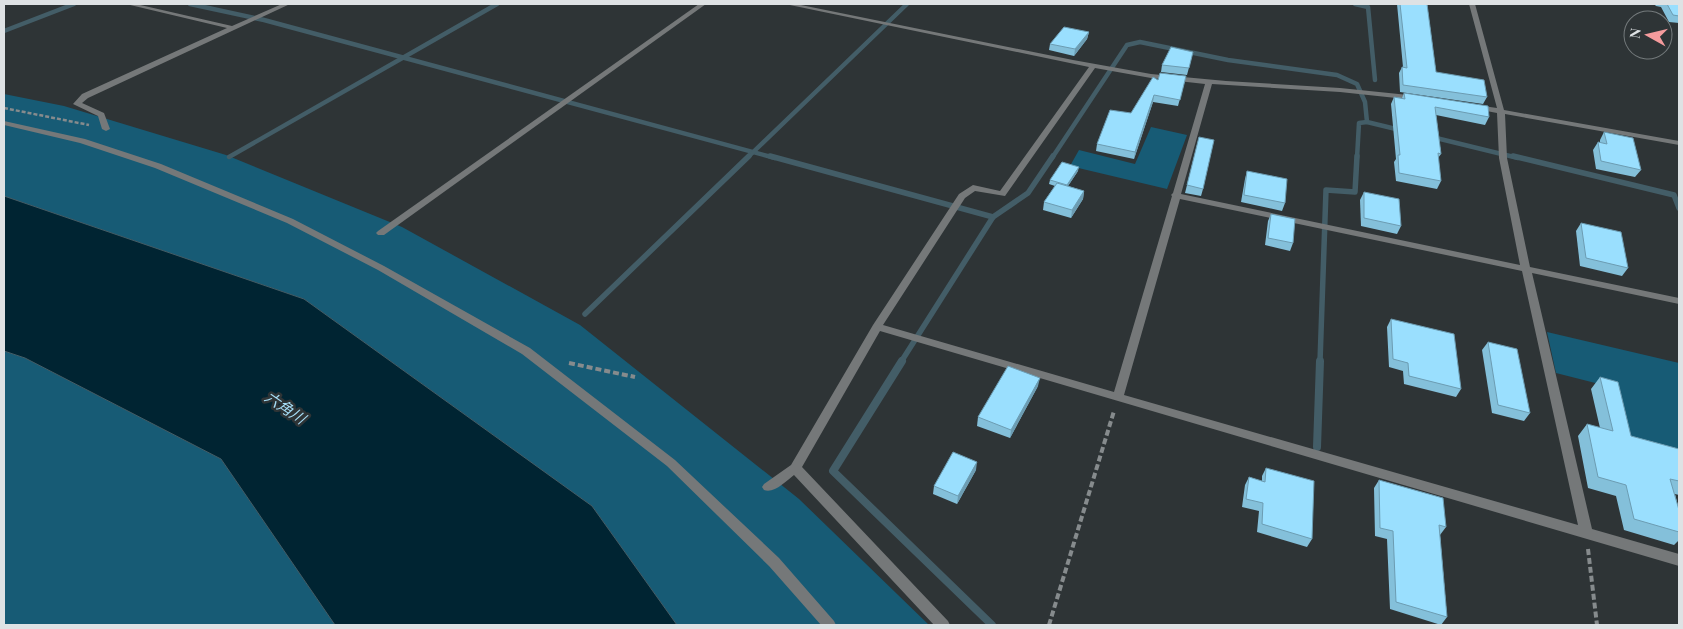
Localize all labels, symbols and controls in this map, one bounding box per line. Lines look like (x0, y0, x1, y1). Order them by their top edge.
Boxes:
north arrow (1623, 10, 1673, 60)
text: N (1625, 27, 1645, 39)
water label: 六角川 (261, 386, 311, 429)

